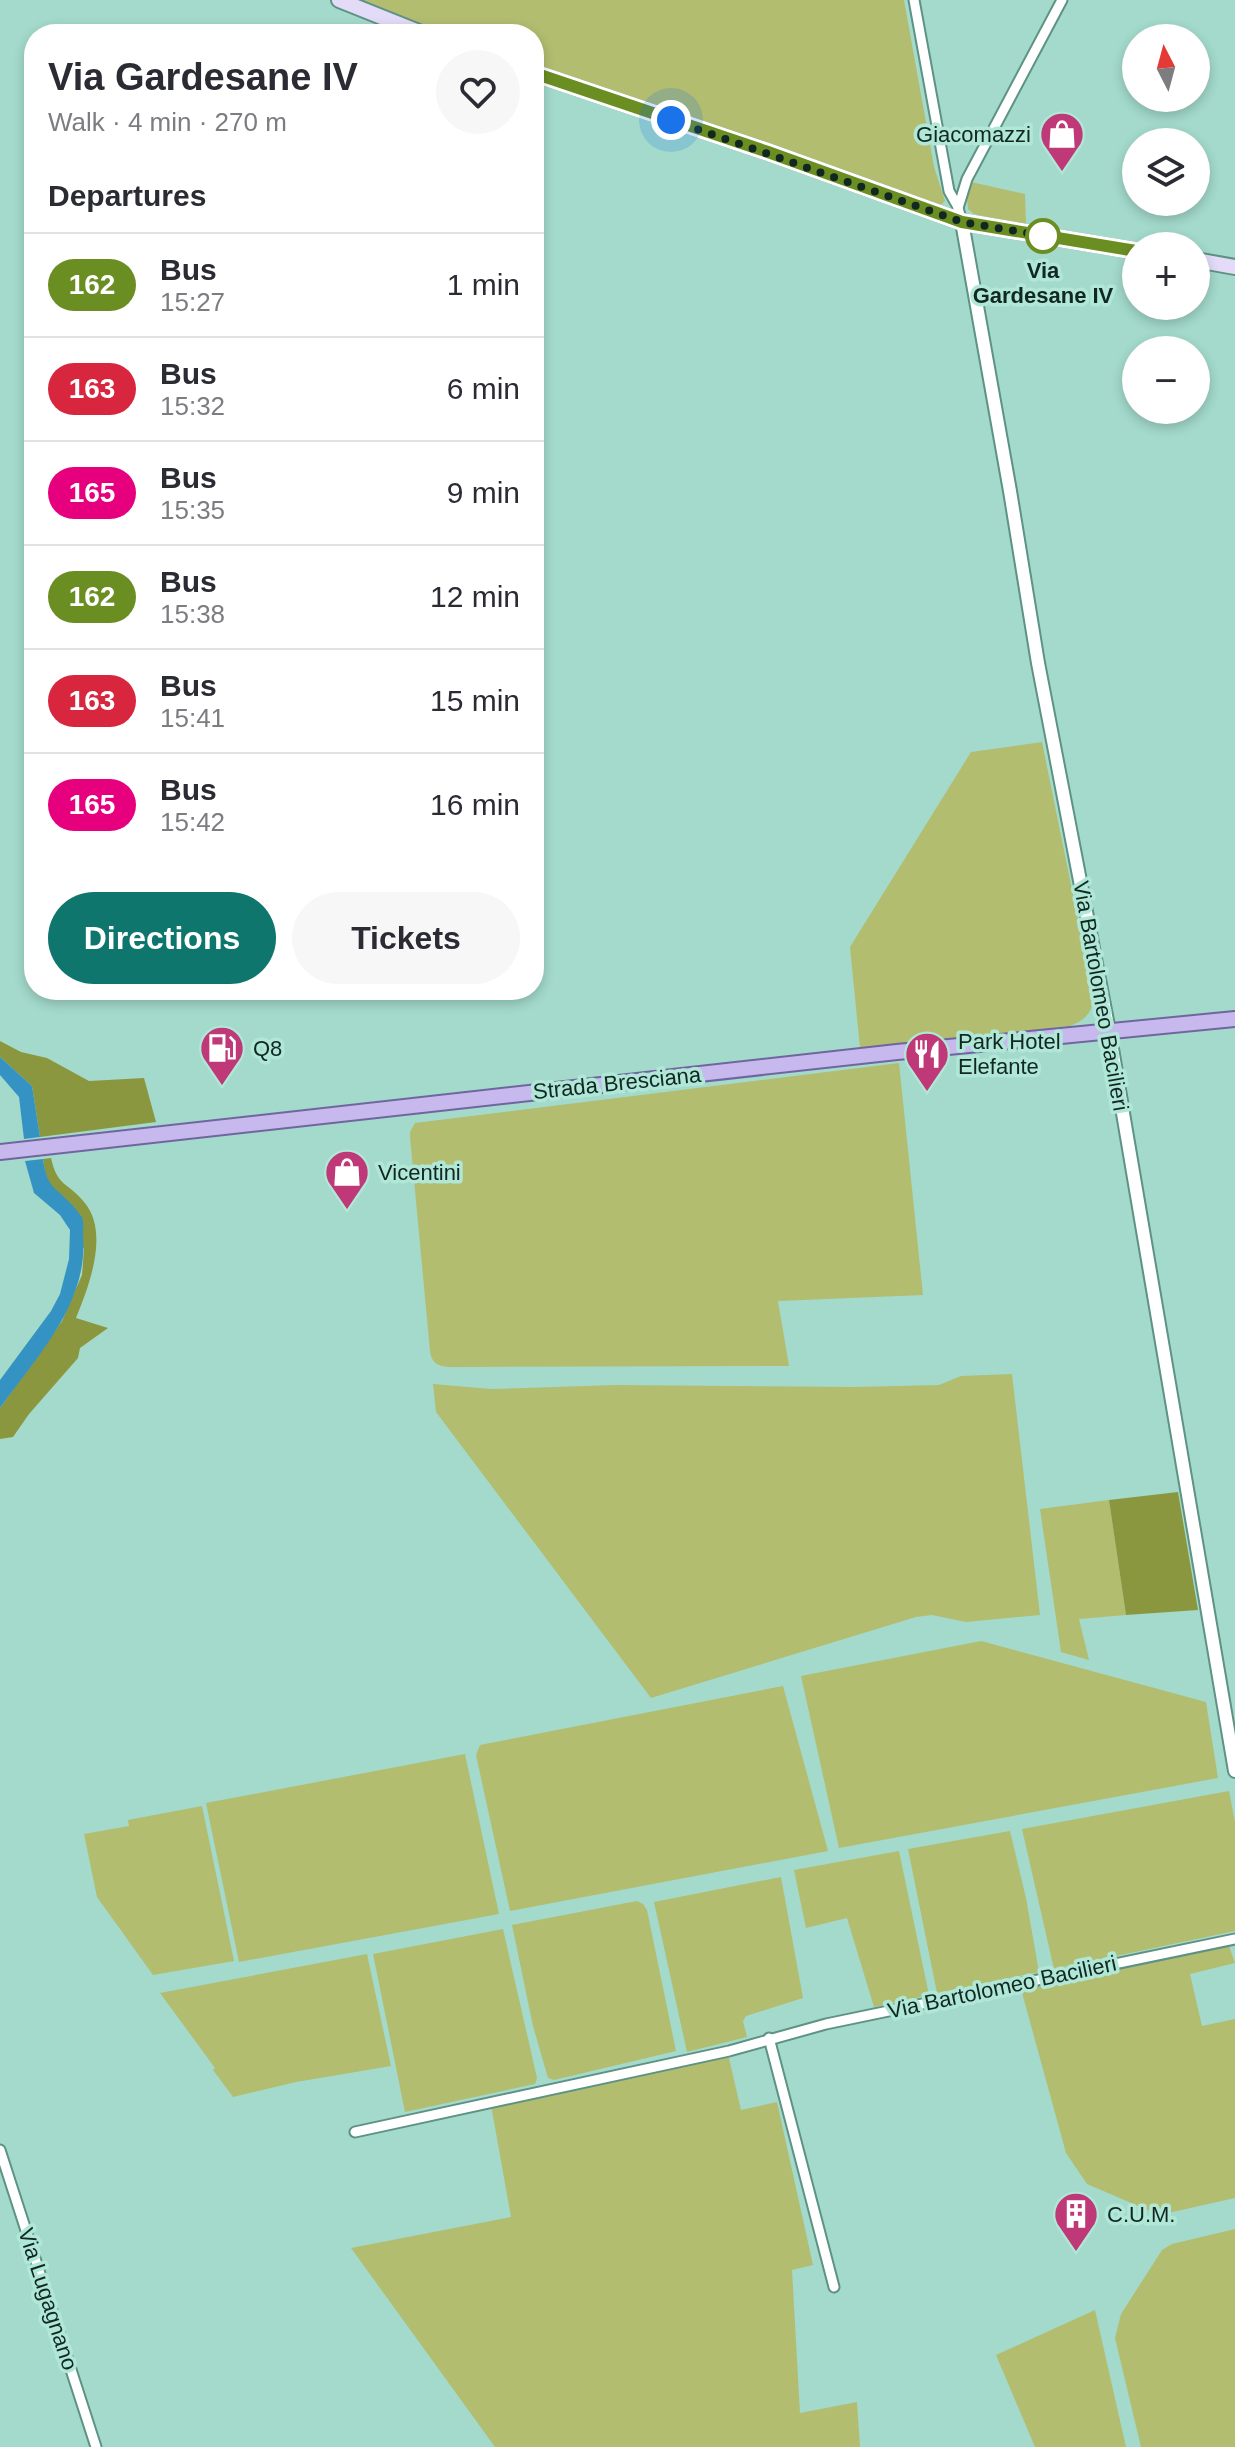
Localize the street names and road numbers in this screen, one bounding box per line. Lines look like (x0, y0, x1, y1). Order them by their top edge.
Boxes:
street label: Via Bartolomeo Bacilieri (1068, 879, 1134, 1113)
street label: Strada Bresciana (532, 1062, 703, 1104)
street label: Via Bartolomeo Bacilieri (885, 1951, 1119, 2023)
street label: Via Lugagnano (13, 2225, 83, 2373)

